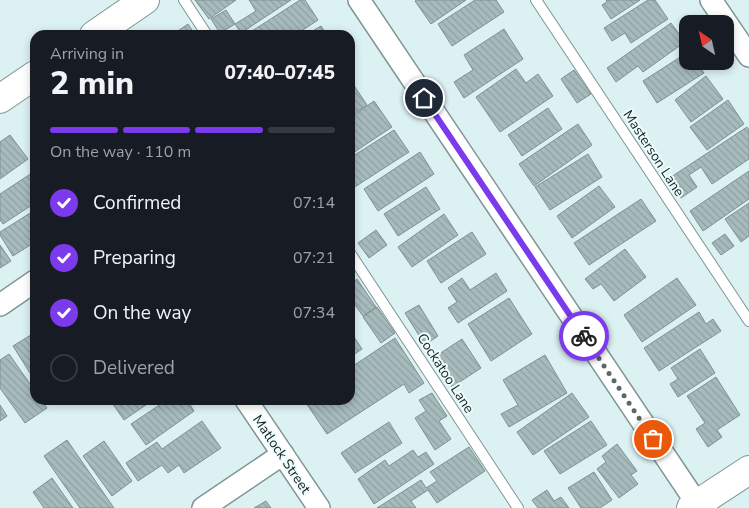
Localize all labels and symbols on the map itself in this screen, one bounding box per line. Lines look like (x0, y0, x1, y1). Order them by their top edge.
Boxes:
north arrow (679, 15, 734, 70)
pin (403, 77, 445, 119)
street label: Masterson Lane (618, 106, 689, 200)
courier (559, 311, 609, 361)
street label: Cockatoo Lane (413, 330, 479, 417)
street label: Matlock Street (248, 411, 315, 498)
pin (632, 418, 674, 460)

